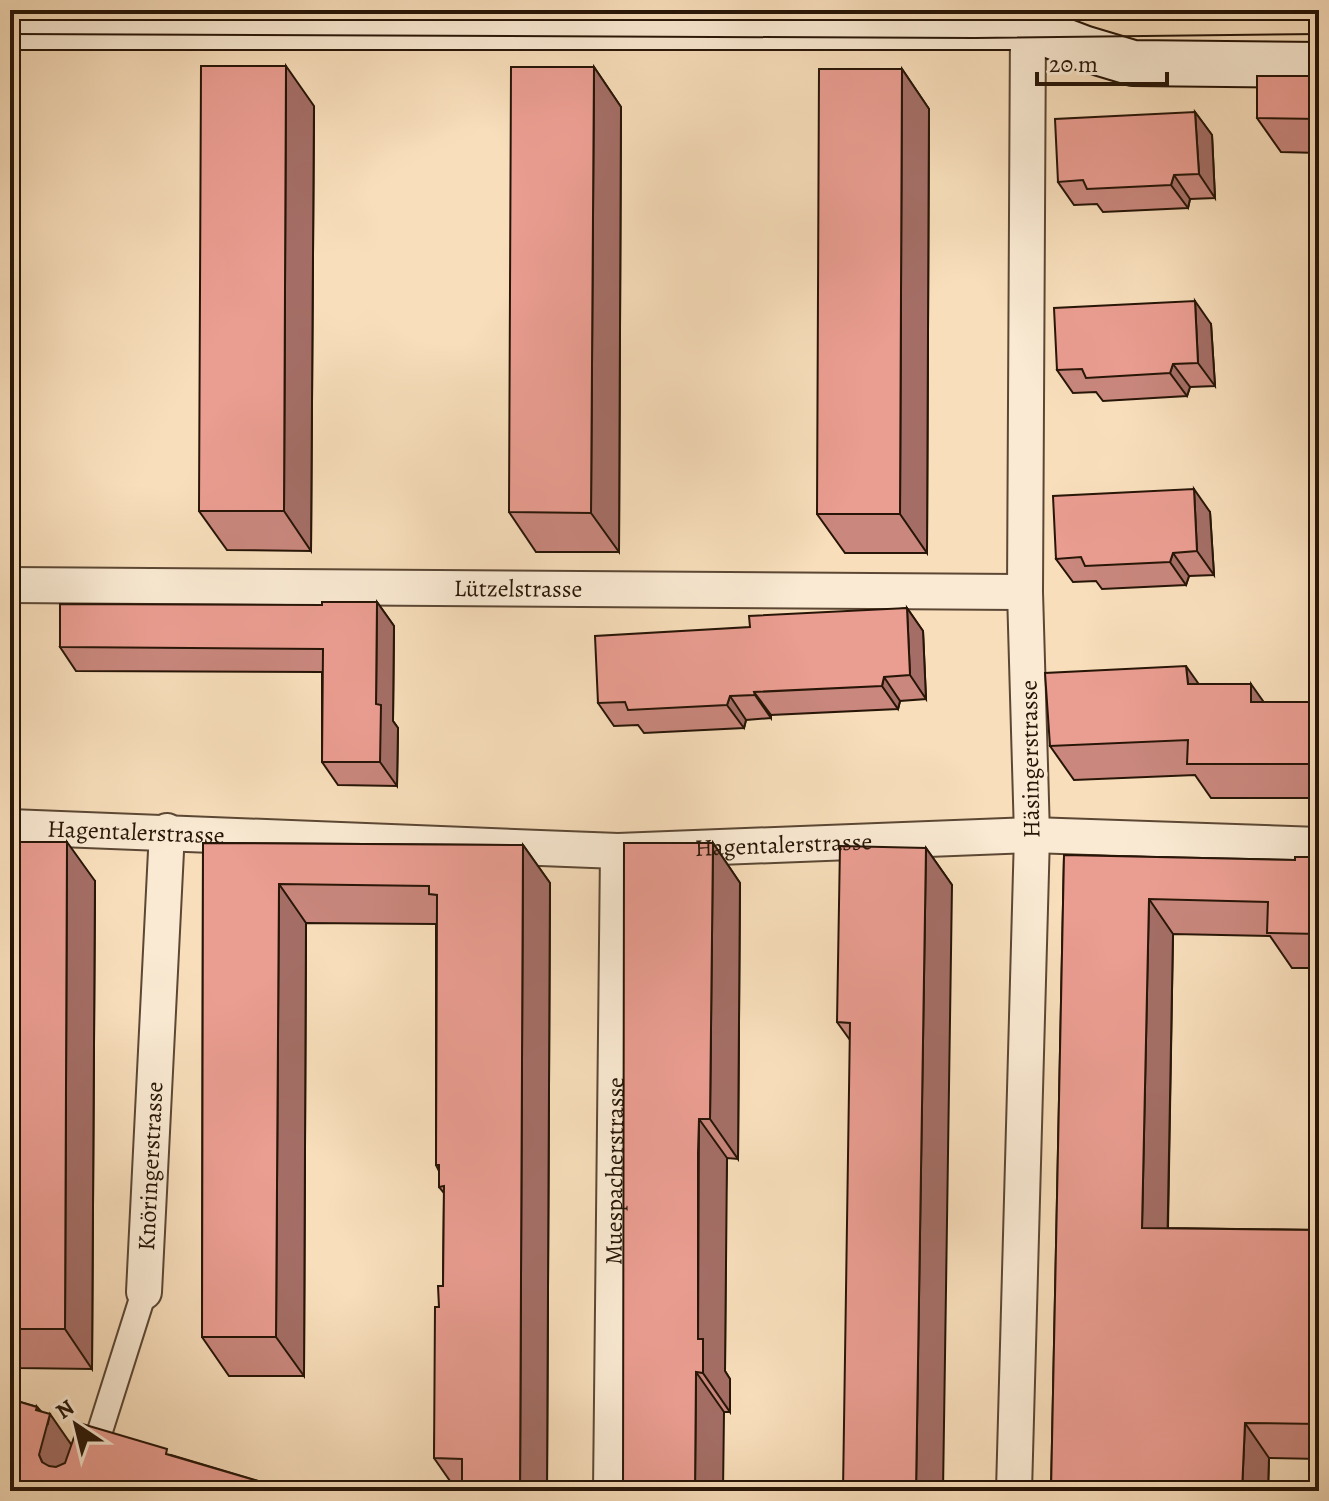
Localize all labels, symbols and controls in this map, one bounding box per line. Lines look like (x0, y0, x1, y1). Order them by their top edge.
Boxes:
scale bar (1037, 36, 1167, 86)
text: 20 m (1049, 48, 1098, 80)
street label: Lützelstrasse (454, 572, 582, 605)
street label: Häsingerstrasse (1013, 680, 1047, 838)
street label: Hagentalerstrasse (47, 812, 225, 851)
street label: Hagentalerstrasse (694, 825, 873, 864)
street label: Muespacherstrasse (597, 1077, 632, 1265)
street label: Knöringerstrasse (130, 1081, 170, 1251)
north arrow (36, 1385, 116, 1465)
text: N (50, 1393, 80, 1426)

